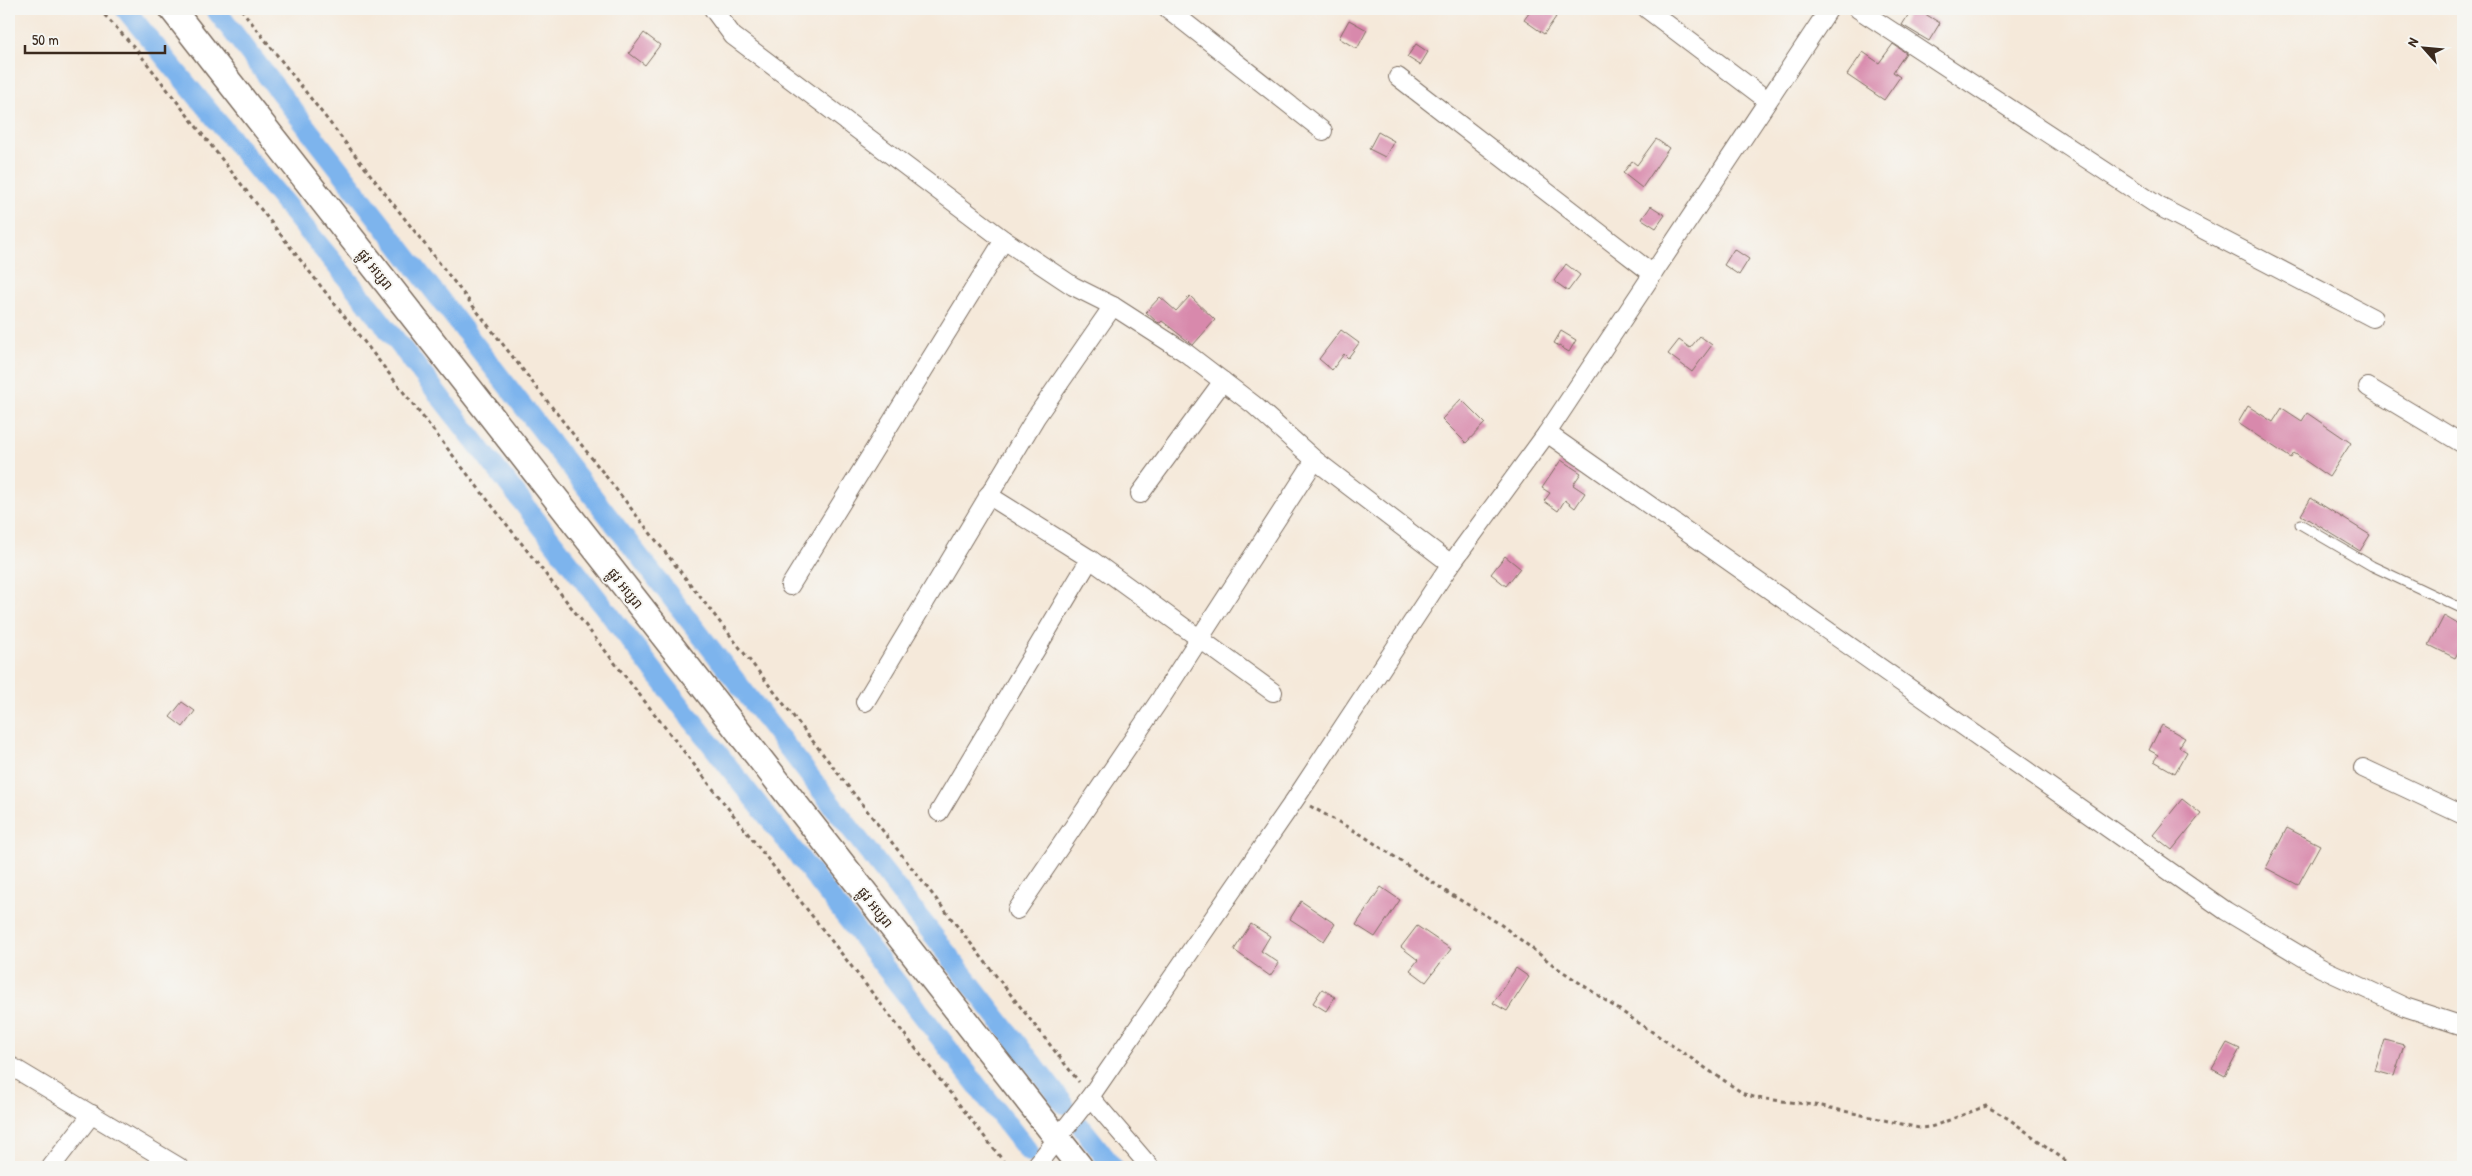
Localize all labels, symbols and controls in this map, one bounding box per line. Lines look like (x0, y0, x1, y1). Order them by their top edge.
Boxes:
scale bar (25, 22, 165, 54)
north arrow (2400, 22, 2450, 72)
text: 50 m (32, 29, 59, 50)
text: N (2402, 34, 2422, 50)
street label: ផ្លូវ អប្សរា (351, 245, 398, 295)
street label: ផ្លូវ អប្សរា (601, 564, 648, 614)
street label: ផ្លូវ អប្សរា (851, 883, 898, 933)

